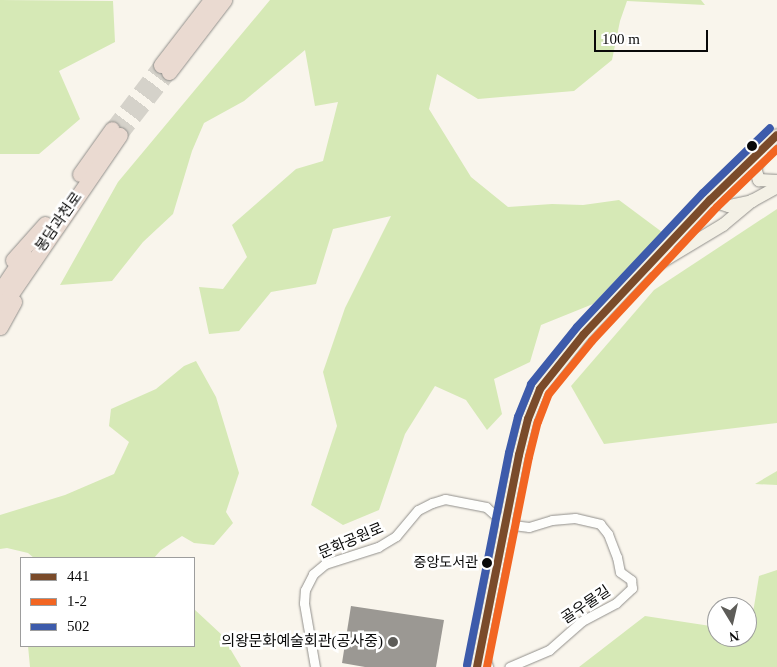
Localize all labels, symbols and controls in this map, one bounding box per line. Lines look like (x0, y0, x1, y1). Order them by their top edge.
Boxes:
scale bar (597, 20, 711, 52)
text: 100 m (602, 31, 640, 47)
unlabelled marker (747, 141, 757, 151)
street label: 봉담과천로 (32, 189, 86, 255)
street label: 문화공원로 (316, 519, 386, 563)
place label: 중앙도서관 (414, 555, 478, 571)
legend (20, 557, 195, 647)
marker: 중앙도서관 (482, 558, 492, 568)
text: 441 (67, 568, 90, 584)
street label: 골우물길 (558, 582, 614, 628)
text: 1-2 (67, 593, 87, 609)
north arrow (707, 597, 757, 647)
text: 502 (67, 618, 90, 634)
text: N (728, 628, 740, 645)
place label: 의왕문화예술회관(공사중) (221, 633, 383, 651)
marker: 의왕문화예술회관(공사중) (387, 636, 399, 648)

